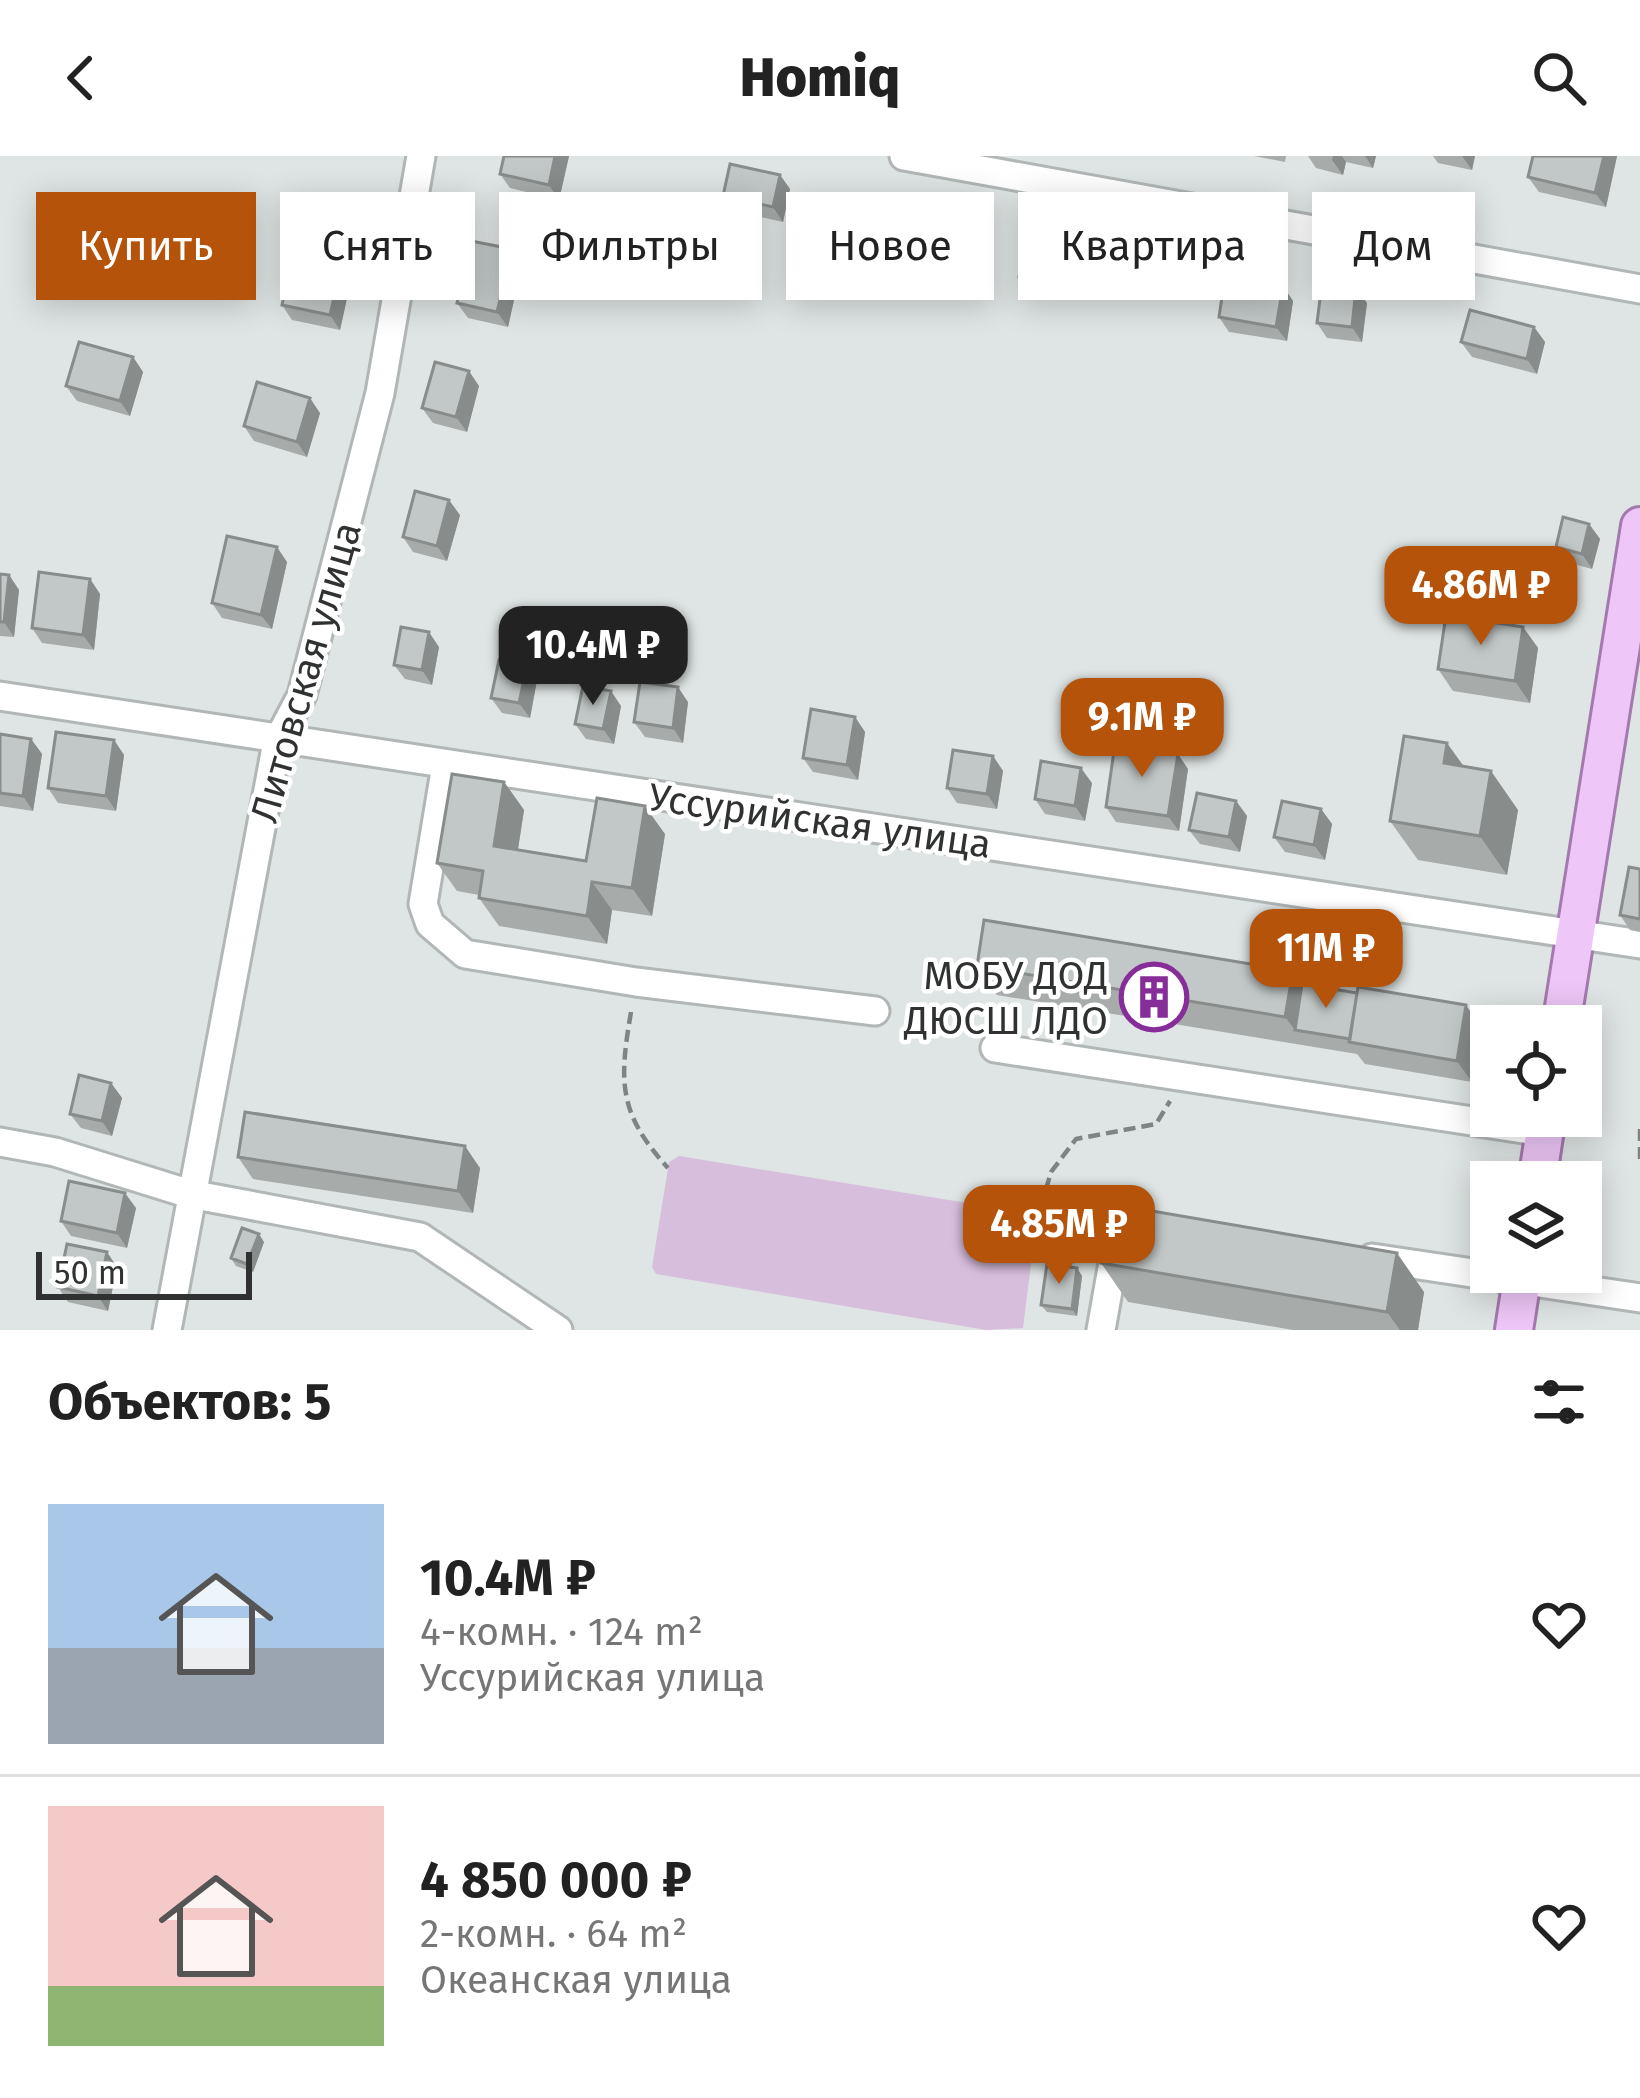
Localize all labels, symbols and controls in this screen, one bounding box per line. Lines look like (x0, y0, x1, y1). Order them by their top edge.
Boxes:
icon: back (48, 45, 114, 111)
icon: search (1526, 45, 1592, 111)
text: Homiq (740, 46, 900, 110)
chip: Купить (36, 192, 256, 300)
chip: Снять (280, 192, 475, 300)
chip: Фильтры (499, 192, 762, 300)
chip: Новое (786, 192, 994, 300)
chip: Квартира (1018, 192, 1288, 300)
chip: Дом (1312, 192, 1475, 300)
street label: Литовская улица (241, 517, 371, 828)
pin: 4.86M ₽ (1370, 546, 1592, 648)
text: 4.86M ₽ (1411, 562, 1551, 608)
pin: 10.4M ₽ (482, 606, 704, 708)
text: 10.4M ₽ (526, 622, 660, 668)
pin: 9.1M ₽ (1044, 678, 1240, 780)
text: 9.1M ₽ (1088, 694, 1196, 740)
street label: Уссурийская улица (646, 774, 994, 868)
pin: 11M ₽ (1242, 909, 1410, 1011)
text: 11M ₽ (1277, 925, 1375, 971)
place label: МОБУ ДОД ДЮСШ ЛДО (903, 953, 1108, 1044)
building icon: МОБУ ДОД ДЮСШ ЛДО (1119, 962, 1189, 1032)
map controls (1470, 1005, 1602, 1293)
button: locate (1470, 1005, 1602, 1137)
button: layers (1470, 1161, 1602, 1293)
pin: 4.85M ₽ (948, 1185, 1170, 1287)
text: 4.85M ₽ (990, 1201, 1128, 1247)
scale bar (36, 1246, 252, 1299)
text: 50 m (54, 1253, 126, 1293)
icon: filters (1526, 1369, 1592, 1435)
text: Объектов: 5 (48, 1371, 331, 1433)
text: 10.4M ₽ (420, 1547, 596, 1609)
icon: home (144, 1552, 288, 1696)
icon: heart (1526, 1591, 1592, 1657)
text: 4-комн. · 124 m² (420, 1609, 703, 1655)
text: Уссурийская улица (420, 1655, 765, 1701)
text: 4 850 000 ₽ (420, 1849, 692, 1911)
icon: home (144, 1854, 288, 1998)
icon: heart (1526, 1893, 1592, 1959)
text: 2-комн. · 64 m² (420, 1911, 687, 1957)
text: Океанская улица (420, 1957, 732, 2003)

